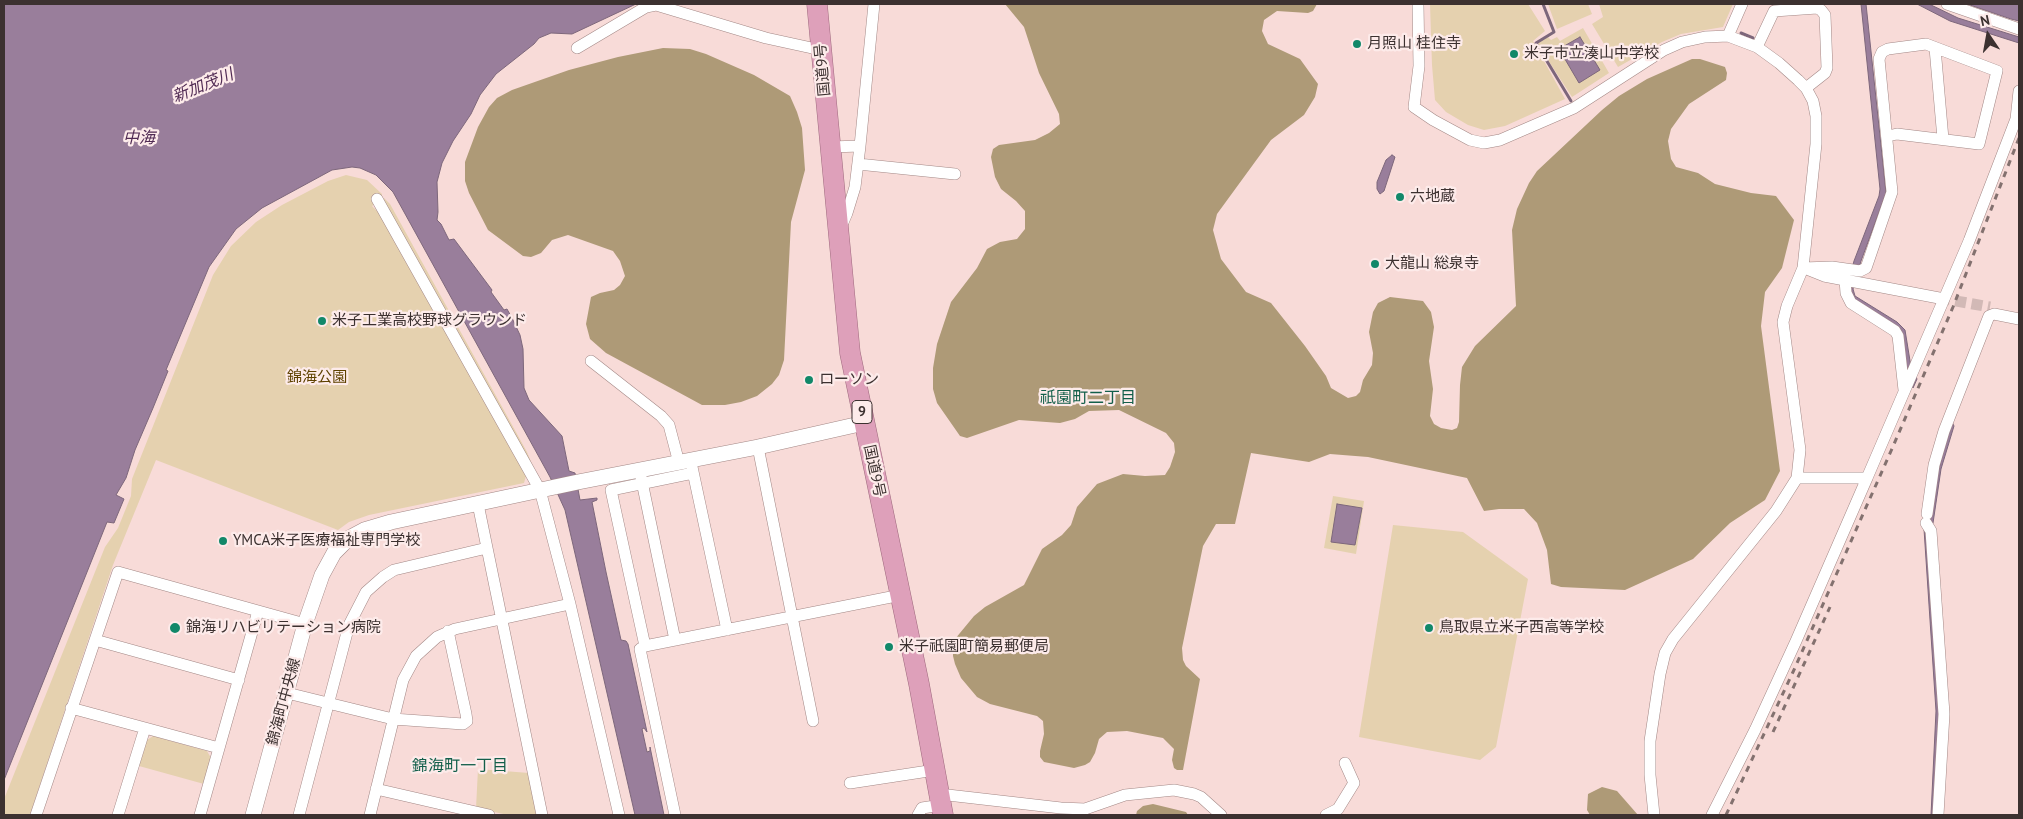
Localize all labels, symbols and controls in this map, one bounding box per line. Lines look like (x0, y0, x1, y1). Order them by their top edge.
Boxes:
north arrow (1963, 10, 2013, 60)
text: N (1979, 11, 1991, 30)
place label: 月照山 桂住寺 (1367, 35, 1461, 53)
marker: 月照山 桂住寺 (1351, 38, 1363, 50)
street label: 国道9号 (812, 43, 834, 97)
place label: 米子市立湊山中学校 (1524, 45, 1659, 63)
marker: 米子市立湊山中学校 (1508, 48, 1520, 60)
water label: 新加茂川 (170, 65, 236, 107)
water label: 中海 (123, 128, 155, 148)
place label: 六地蔵 (1410, 188, 1455, 206)
marker: 六地蔵 (1394, 191, 1406, 203)
place label: 大龍山 総泉寺 (1385, 255, 1479, 273)
marker: 大龍山 総泉寺 (1369, 258, 1381, 270)
place label: 米子工業高校野球グラウンド (332, 312, 527, 330)
marker: 米子工業高校野球グラウンド (316, 315, 328, 327)
park label: 錦海公園 (287, 369, 347, 387)
place label: ローソン (819, 371, 879, 389)
marker: ローソン (803, 374, 815, 386)
district label: 祇園町二丁目 (1040, 388, 1136, 408)
road number: 9 (852, 401, 872, 424)
street label: 国道9号 (860, 443, 888, 499)
place label: YMCA米子医療福祉専門学校 (233, 532, 420, 550)
marker: YMCA米子医療福祉専門学校 (217, 535, 229, 547)
place label: 錦海リハビリテーション病院 (186, 619, 381, 637)
place label: 鳥取県立米子西高等学校 (1439, 619, 1604, 637)
marker: 錦海リハビリテーション病院 (168, 621, 182, 635)
marker: 鳥取県立米子西高等学校 (1423, 622, 1435, 634)
place label: 米子祇園町簡易郵便局 (899, 638, 1049, 656)
marker: 米子祇園町簡易郵便局 (883, 641, 895, 653)
street label: 錦海町中央線 (264, 656, 304, 748)
district label: 錦海町一丁目 (412, 756, 508, 776)

